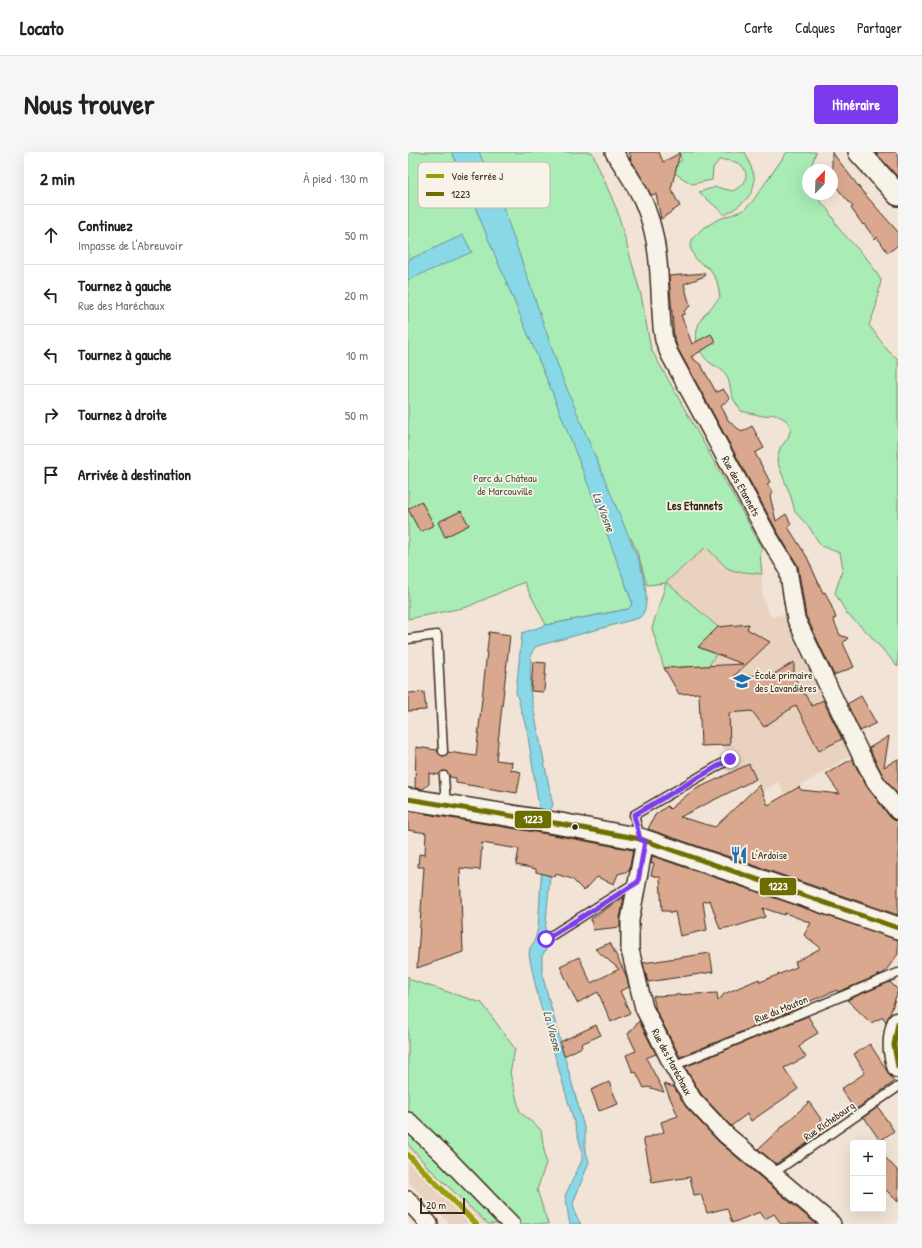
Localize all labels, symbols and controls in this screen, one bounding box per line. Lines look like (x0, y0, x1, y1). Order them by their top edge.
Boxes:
text: Locato (20, 15, 64, 41)
text: Carte (744, 18, 773, 37)
text: Calques (795, 18, 835, 37)
text: Partager (857, 18, 902, 37)
text: Nous trouver (24, 85, 155, 123)
button: Itinéraire (814, 85, 898, 124)
legend (418, 162, 550, 208)
north arrow (802, 164, 838, 200)
text: 2 min (40, 167, 75, 190)
text: À pied · 130 m (303, 169, 368, 187)
text: Voie ferrée J (451, 169, 503, 183)
text: 1223 (451, 187, 470, 201)
text: Continuez (78, 215, 133, 236)
icon: ahead (40, 224, 62, 246)
text: 50 m (345, 226, 368, 244)
text: Impasse de l'Abreuvoir (78, 236, 183, 254)
text: Tournez à gauche (78, 275, 171, 296)
icon: left (40, 284, 62, 306)
text: 20 m (344, 286, 368, 304)
text: Rue des Maréchaux (78, 296, 165, 314)
icon: left (40, 344, 62, 366)
text: Tournez à gauche (78, 344, 171, 365)
text: 10 m (346, 346, 368, 364)
icon: right (40, 404, 62, 426)
text: Tournez à droite (78, 404, 167, 425)
text: 50 m (345, 406, 368, 424)
street label: Rue des Etannets (719, 453, 763, 519)
icon: arrive (40, 464, 62, 486)
text: Arrivée à destination (78, 464, 191, 485)
park label: Parc du Château de Marcouville (473, 471, 537, 498)
water label: La Viosne (589, 490, 620, 535)
district label: Les Etannets (667, 497, 723, 514)
place label: École primaire des Lavandières (755, 668, 817, 695)
school or university icon: École primaire des Lavandières (732, 671, 752, 691)
route end (721, 750, 739, 768)
line badge: 1223 (514, 810, 552, 829)
text: 1223 (523, 812, 543, 826)
unlabelled marker (570, 822, 580, 832)
restaurant icon: L'Ardoise (729, 845, 749, 865)
place label: L'Ardoise (752, 848, 788, 862)
line badge: 1223 (759, 877, 797, 896)
text: 1223 (768, 879, 788, 893)
route start (537, 930, 555, 948)
street label: Rue du Mouton (752, 992, 810, 1026)
water label: La Viosne (539, 1009, 567, 1054)
street label: Rue des Maréchaux (649, 1026, 696, 1098)
street label: Rue Richebourg (801, 1098, 857, 1144)
map controls (850, 1140, 886, 1212)
button: + (850, 1140, 886, 1176)
button: − (850, 1176, 886, 1212)
scale bar (420, 1196, 465, 1215)
text: 20 m (426, 1198, 446, 1212)

